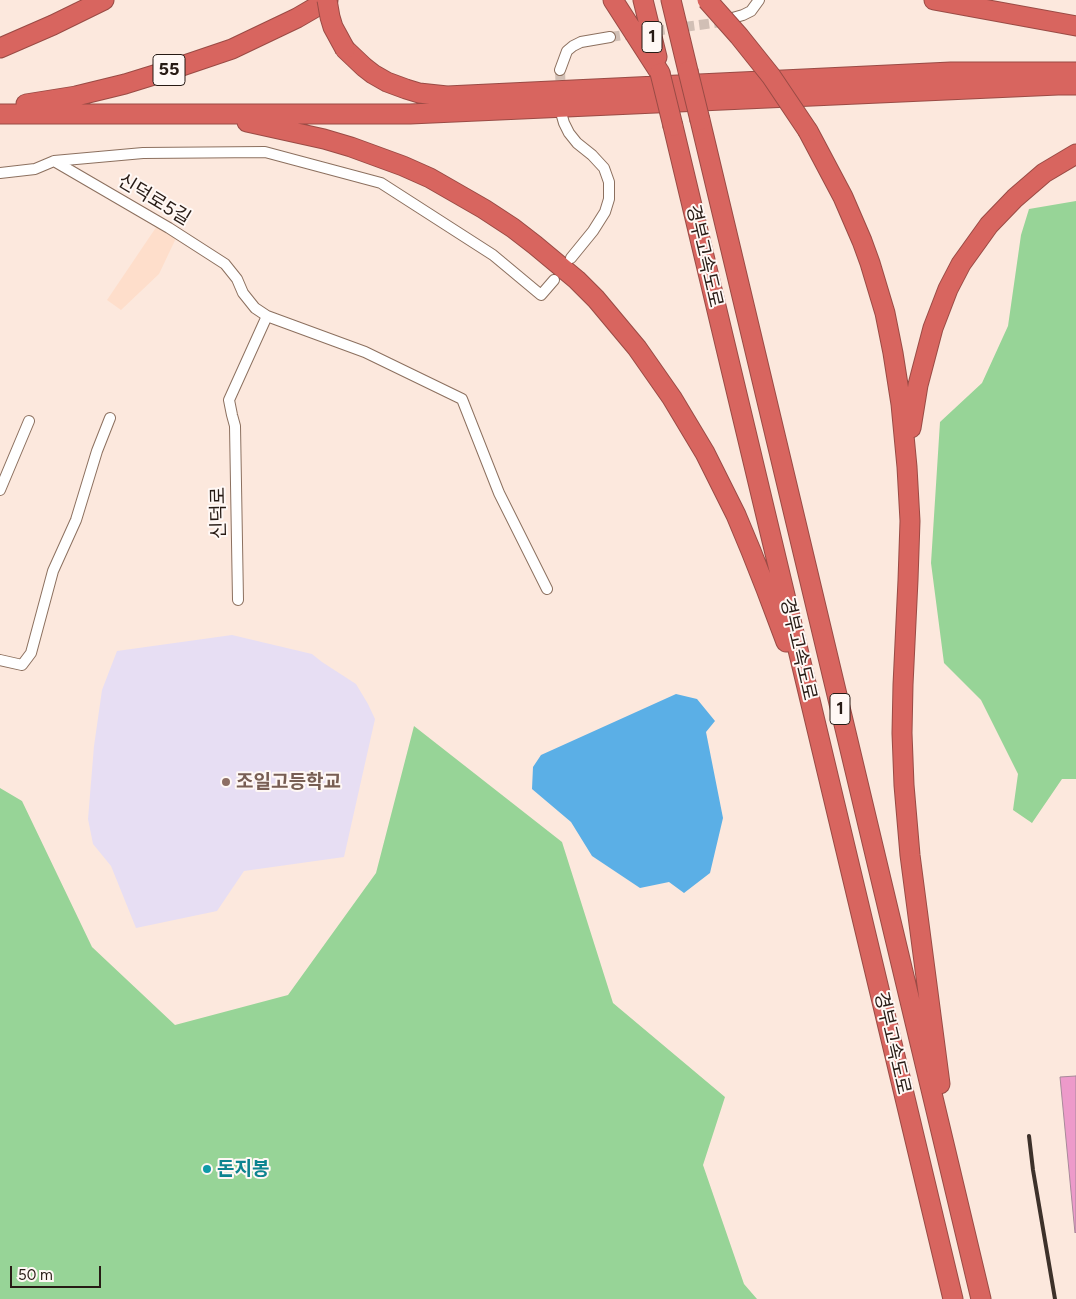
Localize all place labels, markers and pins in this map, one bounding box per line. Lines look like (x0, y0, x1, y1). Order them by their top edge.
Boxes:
place label: 조일고등학교 (236, 771, 341, 793)
marker: 조일고등학교 (220, 776, 232, 788)
place label: 돈지봉 (217, 1158, 269, 1180)
marker: 돈지봉 (201, 1163, 213, 1175)

